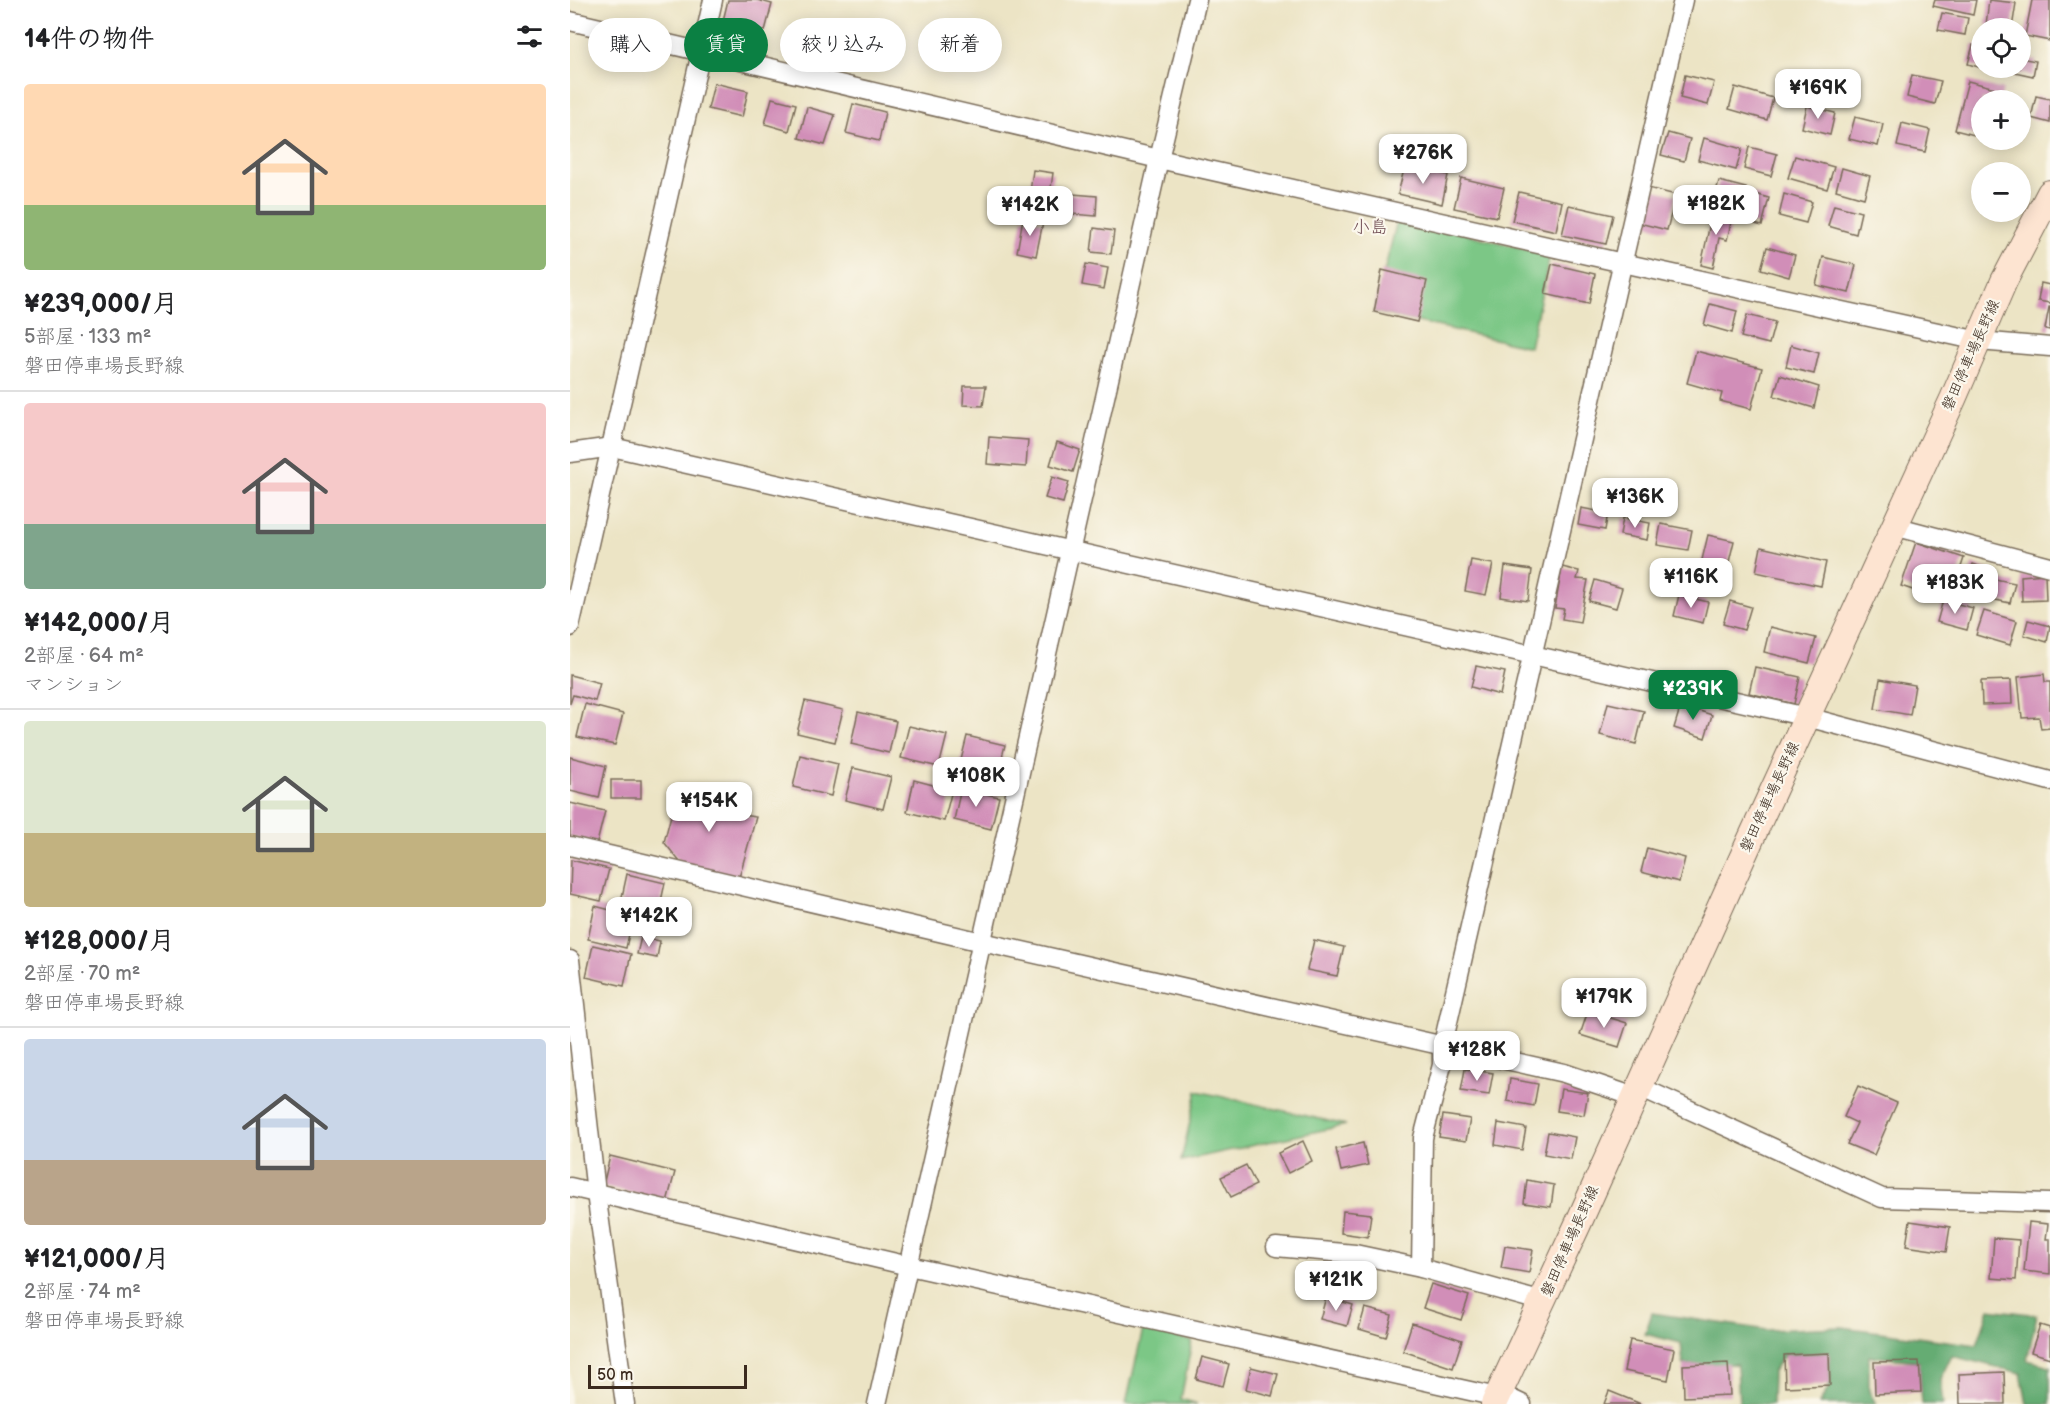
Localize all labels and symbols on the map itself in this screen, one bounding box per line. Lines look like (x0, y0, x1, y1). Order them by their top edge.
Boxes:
pin: ¥169K (1776, 69, 1860, 120)
pin: ¥276K (1381, 134, 1465, 185)
pin: ¥182K (1674, 185, 1758, 236)
pin: ¥142K (988, 186, 1072, 237)
district label: 小島 (1352, 217, 1388, 238)
street label: 磐田停車場長野線 (1938, 296, 2004, 414)
pin: ¥136K (1593, 478, 1677, 529)
pin: ¥116K (1649, 558, 1733, 609)
pin: ¥183K (1913, 564, 1997, 615)
pin: ¥239K (1651, 670, 1735, 721)
street label: 磐田停車場長野線 (1736, 739, 1804, 855)
pin: ¥108K (934, 757, 1018, 808)
pin: ¥154K (667, 782, 751, 833)
pin: ¥142K (607, 897, 691, 948)
pin: ¥179K (1562, 978, 1646, 1029)
pin: ¥128K (1435, 1031, 1519, 1082)
street label: 磐田停車場長野線 (1537, 1182, 1603, 1300)
pin: ¥121K (1294, 1261, 1378, 1312)
scale bar (588, 1362, 747, 1390)

